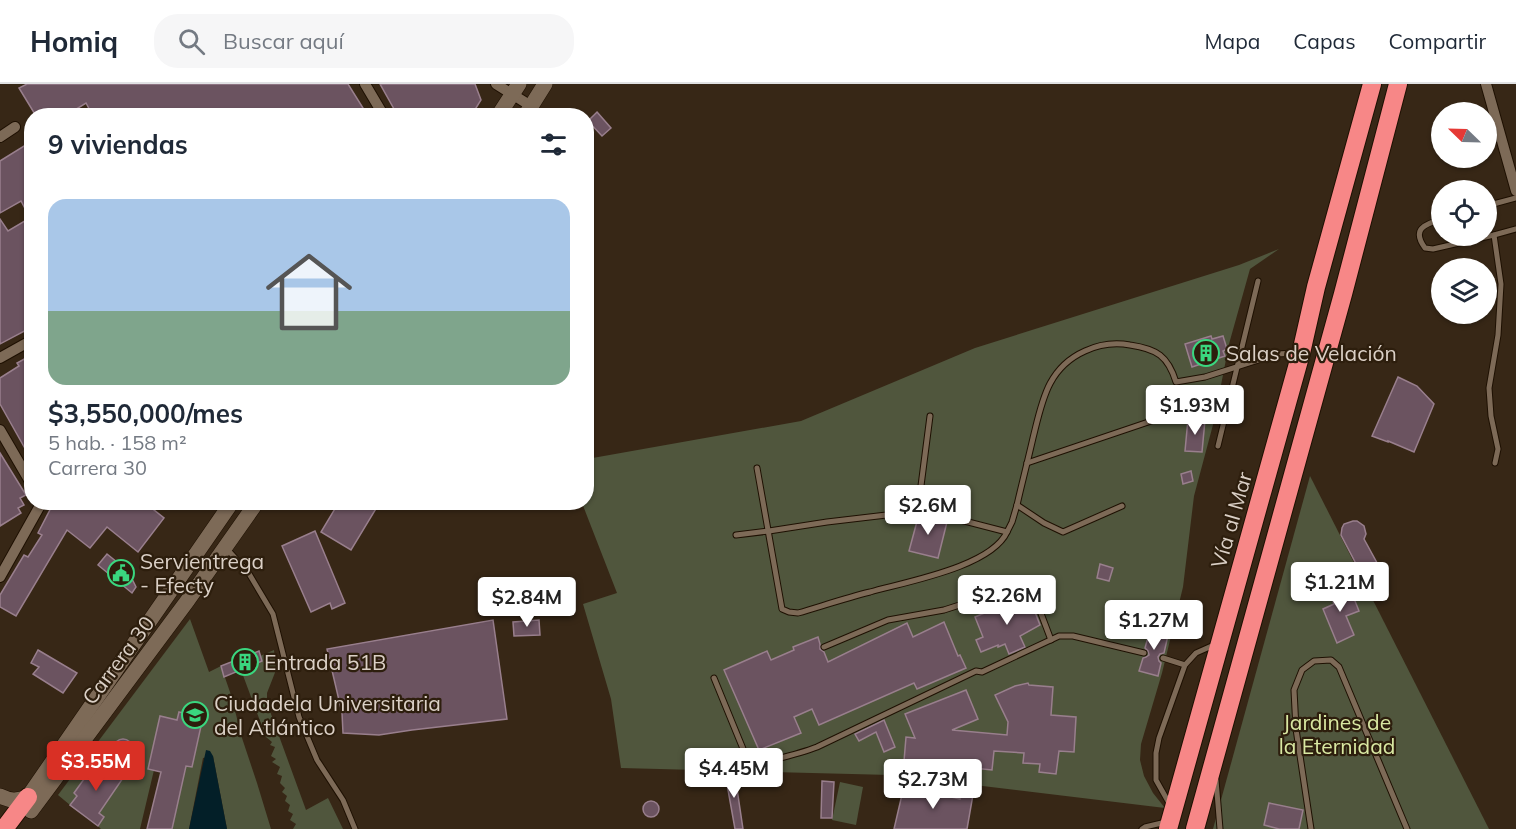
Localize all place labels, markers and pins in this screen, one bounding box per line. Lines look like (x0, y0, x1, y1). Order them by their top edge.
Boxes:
building icon: Salas de Velación (1191, 338, 1221, 368)
place label: Salas de Velación (1226, 340, 1397, 366)
pin: $1.93M (1146, 385, 1244, 436)
pin: $2.6M (886, 485, 970, 536)
place label: Servientrega - Efecty (140, 548, 264, 598)
public building icon: Servientrega - Efecty (106, 558, 136, 588)
pin: $1.21M (1291, 562, 1389, 613)
pin: $2.26M (958, 575, 1056, 626)
pin: $2.84M (478, 577, 576, 628)
pin: $1.27M (1105, 600, 1203, 651)
building icon: Entrada 51B (230, 647, 260, 677)
place label: Entrada 51B (264, 649, 386, 675)
place label: Ciudadela Universitaria del Atlántico (214, 690, 441, 740)
school or university icon: Ciudadela Universitaria del Atlántico (180, 700, 210, 730)
pin: $3.55M (47, 741, 145, 792)
pin: $4.45M (685, 748, 783, 799)
pin: $2.73M (884, 759, 982, 810)

